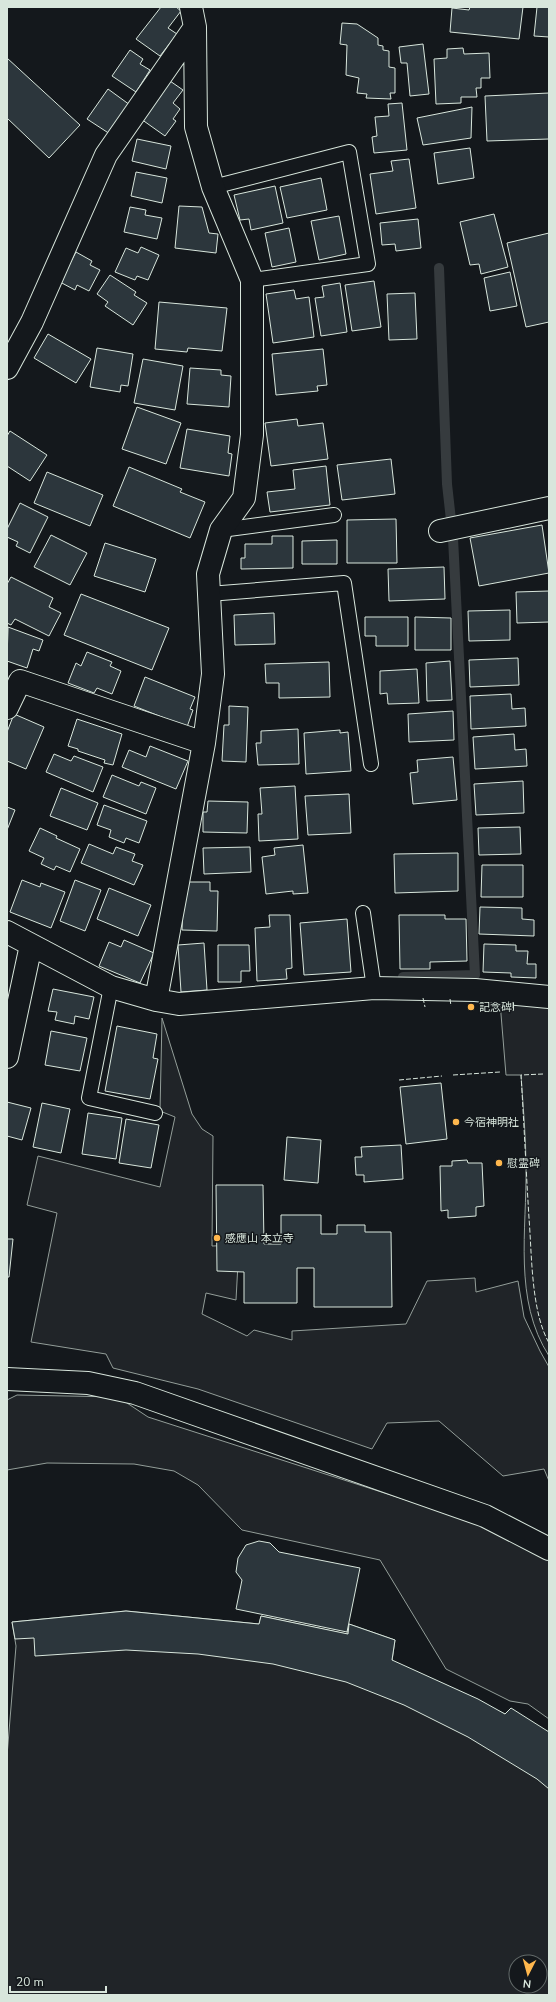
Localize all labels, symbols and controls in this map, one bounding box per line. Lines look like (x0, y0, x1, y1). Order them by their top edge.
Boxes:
place label: 記念碑 (479, 1000, 512, 1015)
marker: 記念碑 (466, 1002, 476, 1012)
place label: 今宿神明社 (464, 1115, 519, 1130)
marker: 今宿神明社 (451, 1117, 461, 1127)
place label: 慰霊碑 (507, 1156, 540, 1171)
marker: 慰霊碑 (494, 1158, 504, 1168)
place label: 感應山 本立寺 (225, 1231, 294, 1246)
marker: 感應山 本立寺 (212, 1233, 222, 1243)
north arrow (508, 1954, 548, 1994)
scale bar (10, 1968, 106, 1994)
text: 20 m (16, 1974, 44, 1990)
text: N (522, 1976, 532, 1991)

